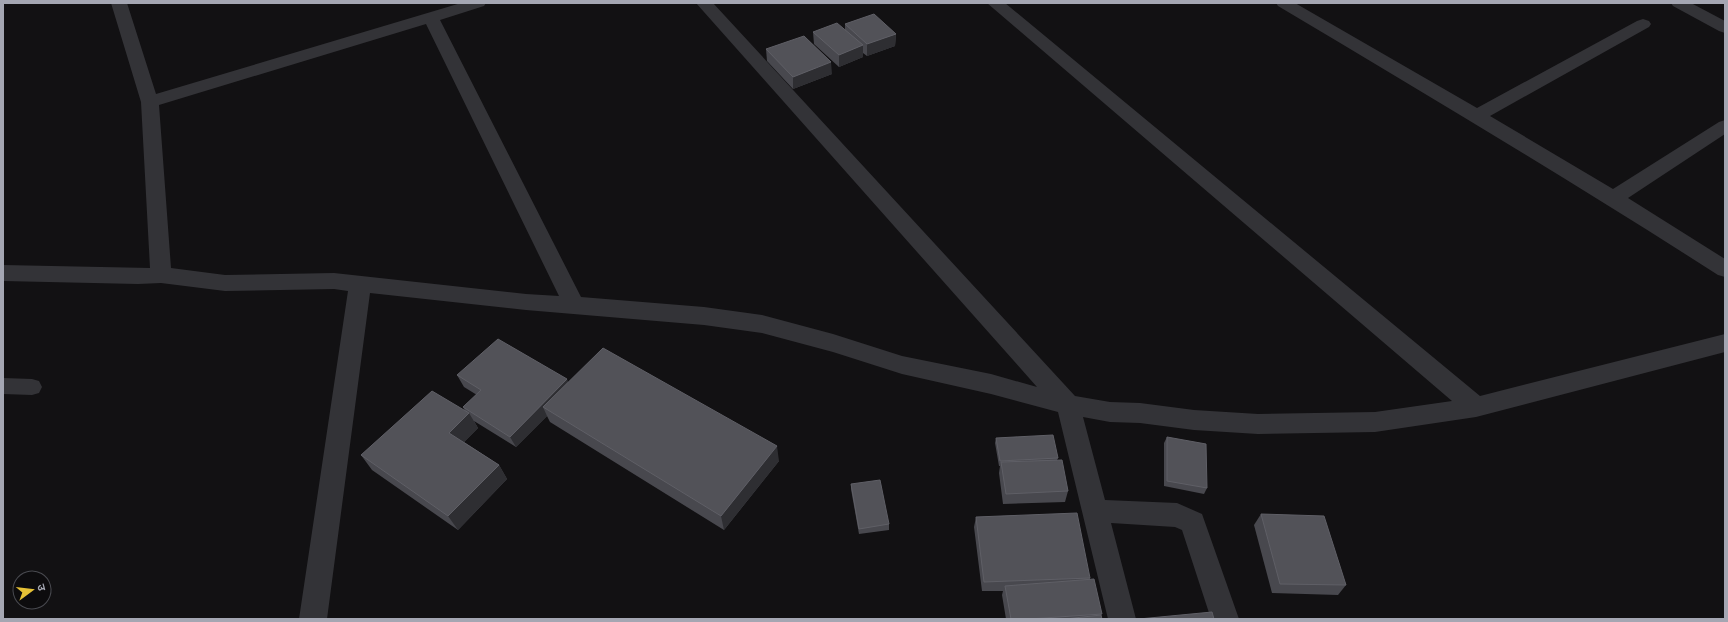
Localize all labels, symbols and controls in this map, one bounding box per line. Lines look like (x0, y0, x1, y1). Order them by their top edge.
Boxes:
north arrow (12, 570, 52, 610)
text: उ (34, 583, 48, 593)

